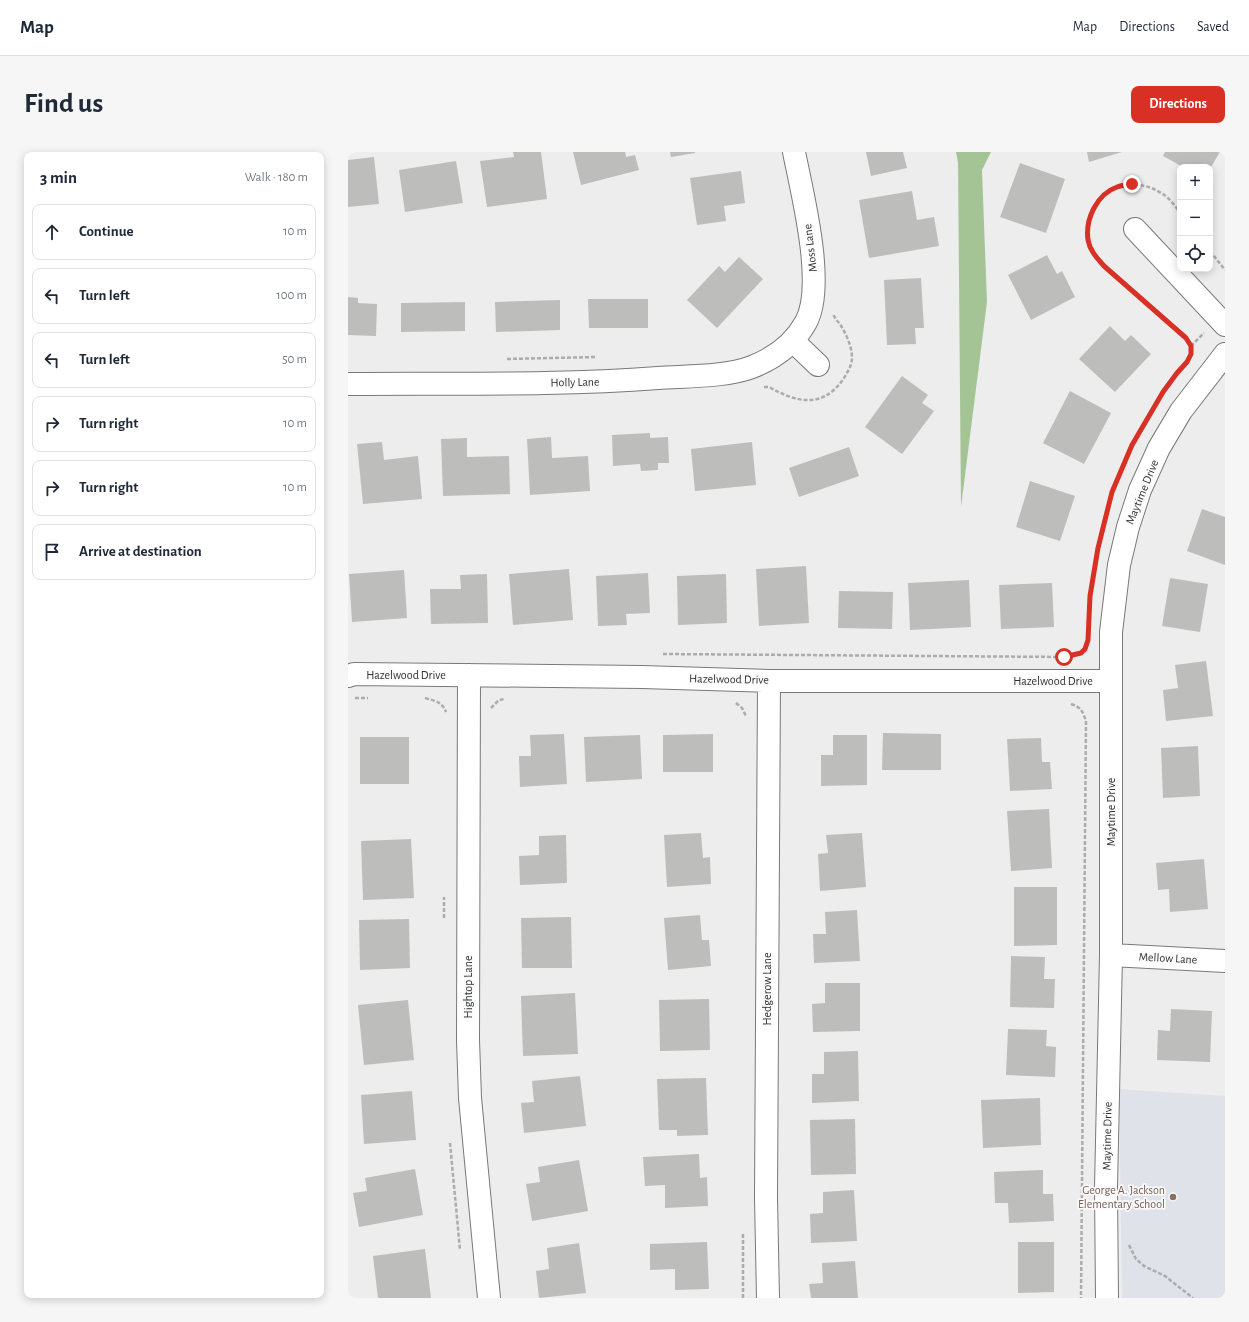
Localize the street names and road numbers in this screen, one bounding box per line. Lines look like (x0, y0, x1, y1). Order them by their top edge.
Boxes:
street label: Moss Lane (801, 223, 819, 273)
street label: Holly Lane (550, 376, 600, 389)
street label: Maytime Drive (1124, 458, 1161, 526)
street label: Hazelwood Drive (366, 669, 446, 681)
street label: Hazelwood Drive (689, 672, 769, 686)
street label: Hazelwood Drive (1013, 675, 1093, 687)
street label: Maytime Drive (1105, 778, 1118, 846)
street label: Mellow Lane (1138, 950, 1198, 966)
street label: Hedgerow Lane (761, 953, 773, 1025)
street label: Hightop Lane (462, 956, 474, 1018)
street label: Maytime Drive (1100, 1102, 1115, 1170)

